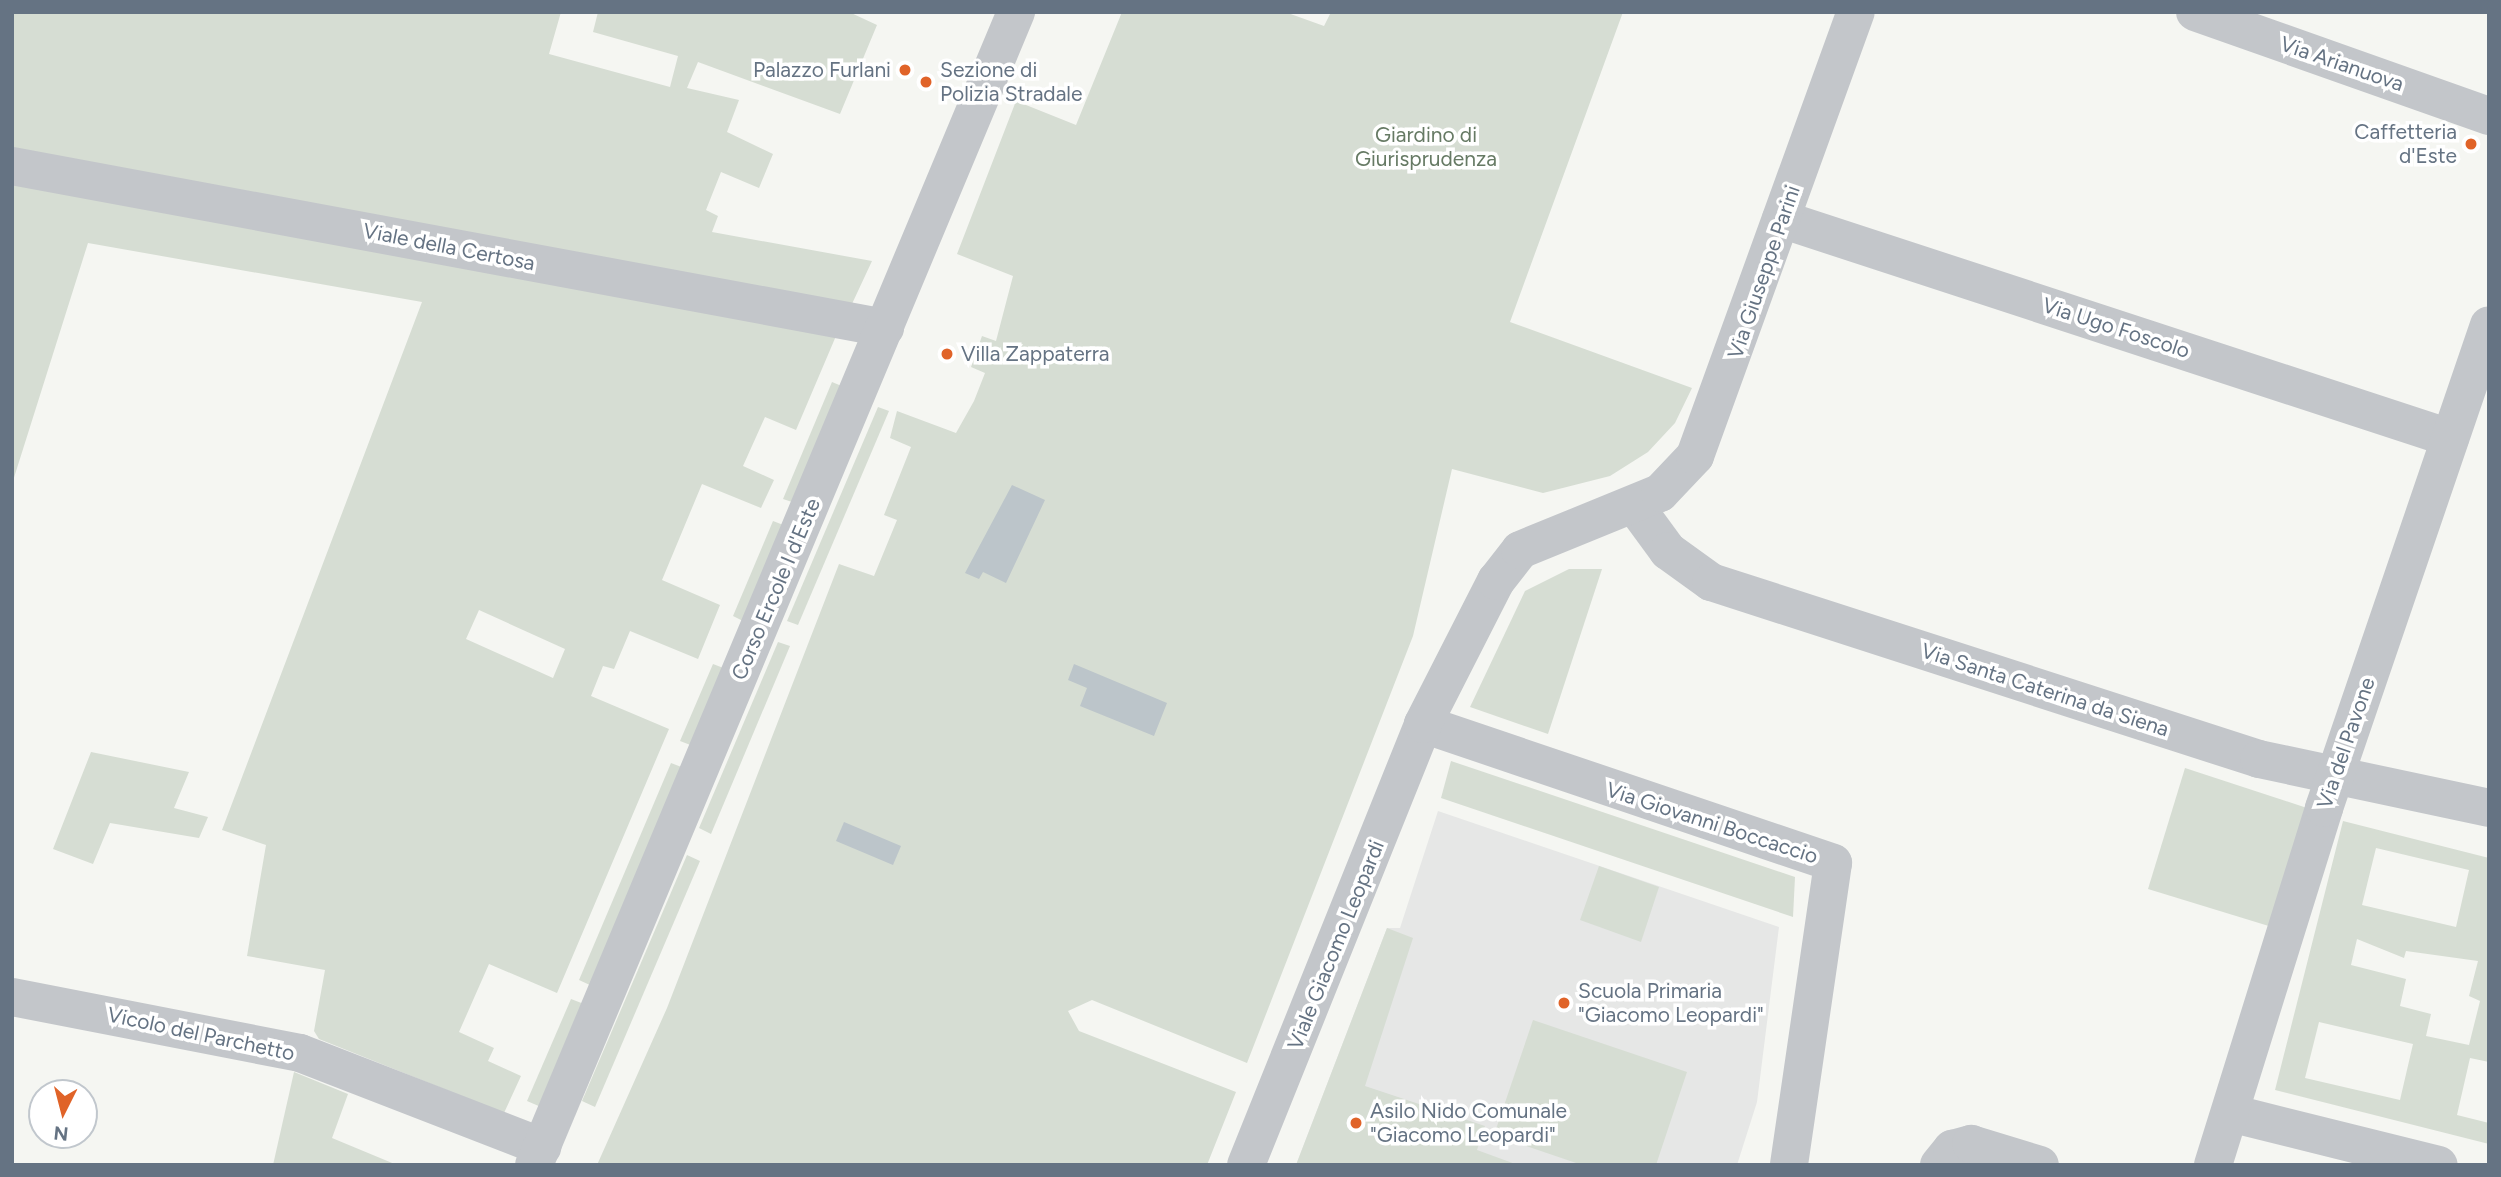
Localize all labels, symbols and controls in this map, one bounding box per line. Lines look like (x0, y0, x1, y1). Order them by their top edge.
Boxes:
street label: Via Arianuova (2277, 31, 2407, 97)
place label: Palazzo Furlani (753, 57, 891, 83)
place label: Sezione di Polizia Stradale (940, 57, 1082, 107)
marker: Palazzo Furlani (897, 62, 913, 78)
marker: Sezione di Polizia Stradale (918, 74, 934, 90)
place label: Caffetteria d'Este (2354, 119, 2457, 169)
park label: Giardino di Giurisprudenza (1355, 122, 1497, 172)
marker: Caffetteria d'Este (2463, 136, 2479, 152)
street label: Via Giuseppe Parini (1722, 182, 1806, 362)
street label: Viale della Certosa (361, 218, 537, 276)
street label: Via Ugo Foscolo (2039, 292, 2193, 364)
place label: Villa Zappaterra (961, 341, 1110, 367)
marker: Villa Zappaterra (939, 346, 955, 362)
street label: Corso Ercole I d'Este (726, 494, 826, 684)
street label: Via Santa Caterina da Siena (1918, 638, 2172, 742)
street label: Via del Pavone (2312, 674, 2380, 812)
street label: Via Giovanni Boccaccio (1603, 777, 1821, 869)
street label: Viale Giacomo Leopardi (1282, 837, 1390, 1053)
place label: Scuola Primaria "Giacomo Leopardi" (1578, 978, 1764, 1028)
marker: Scuola Primaria "Giacomo Leopardi" (1556, 995, 1572, 1011)
street label: Vicolo del Parchetto (105, 1002, 297, 1066)
north arrow (28, 1079, 98, 1149)
place label: Asilo Nido Comunale "Giacomo Leopardi" (1370, 1098, 1567, 1148)
marker: Asilo Nido Comunale "Giacomo Leopardi" (1348, 1115, 1364, 1131)
text: N (52, 1121, 69, 1146)

